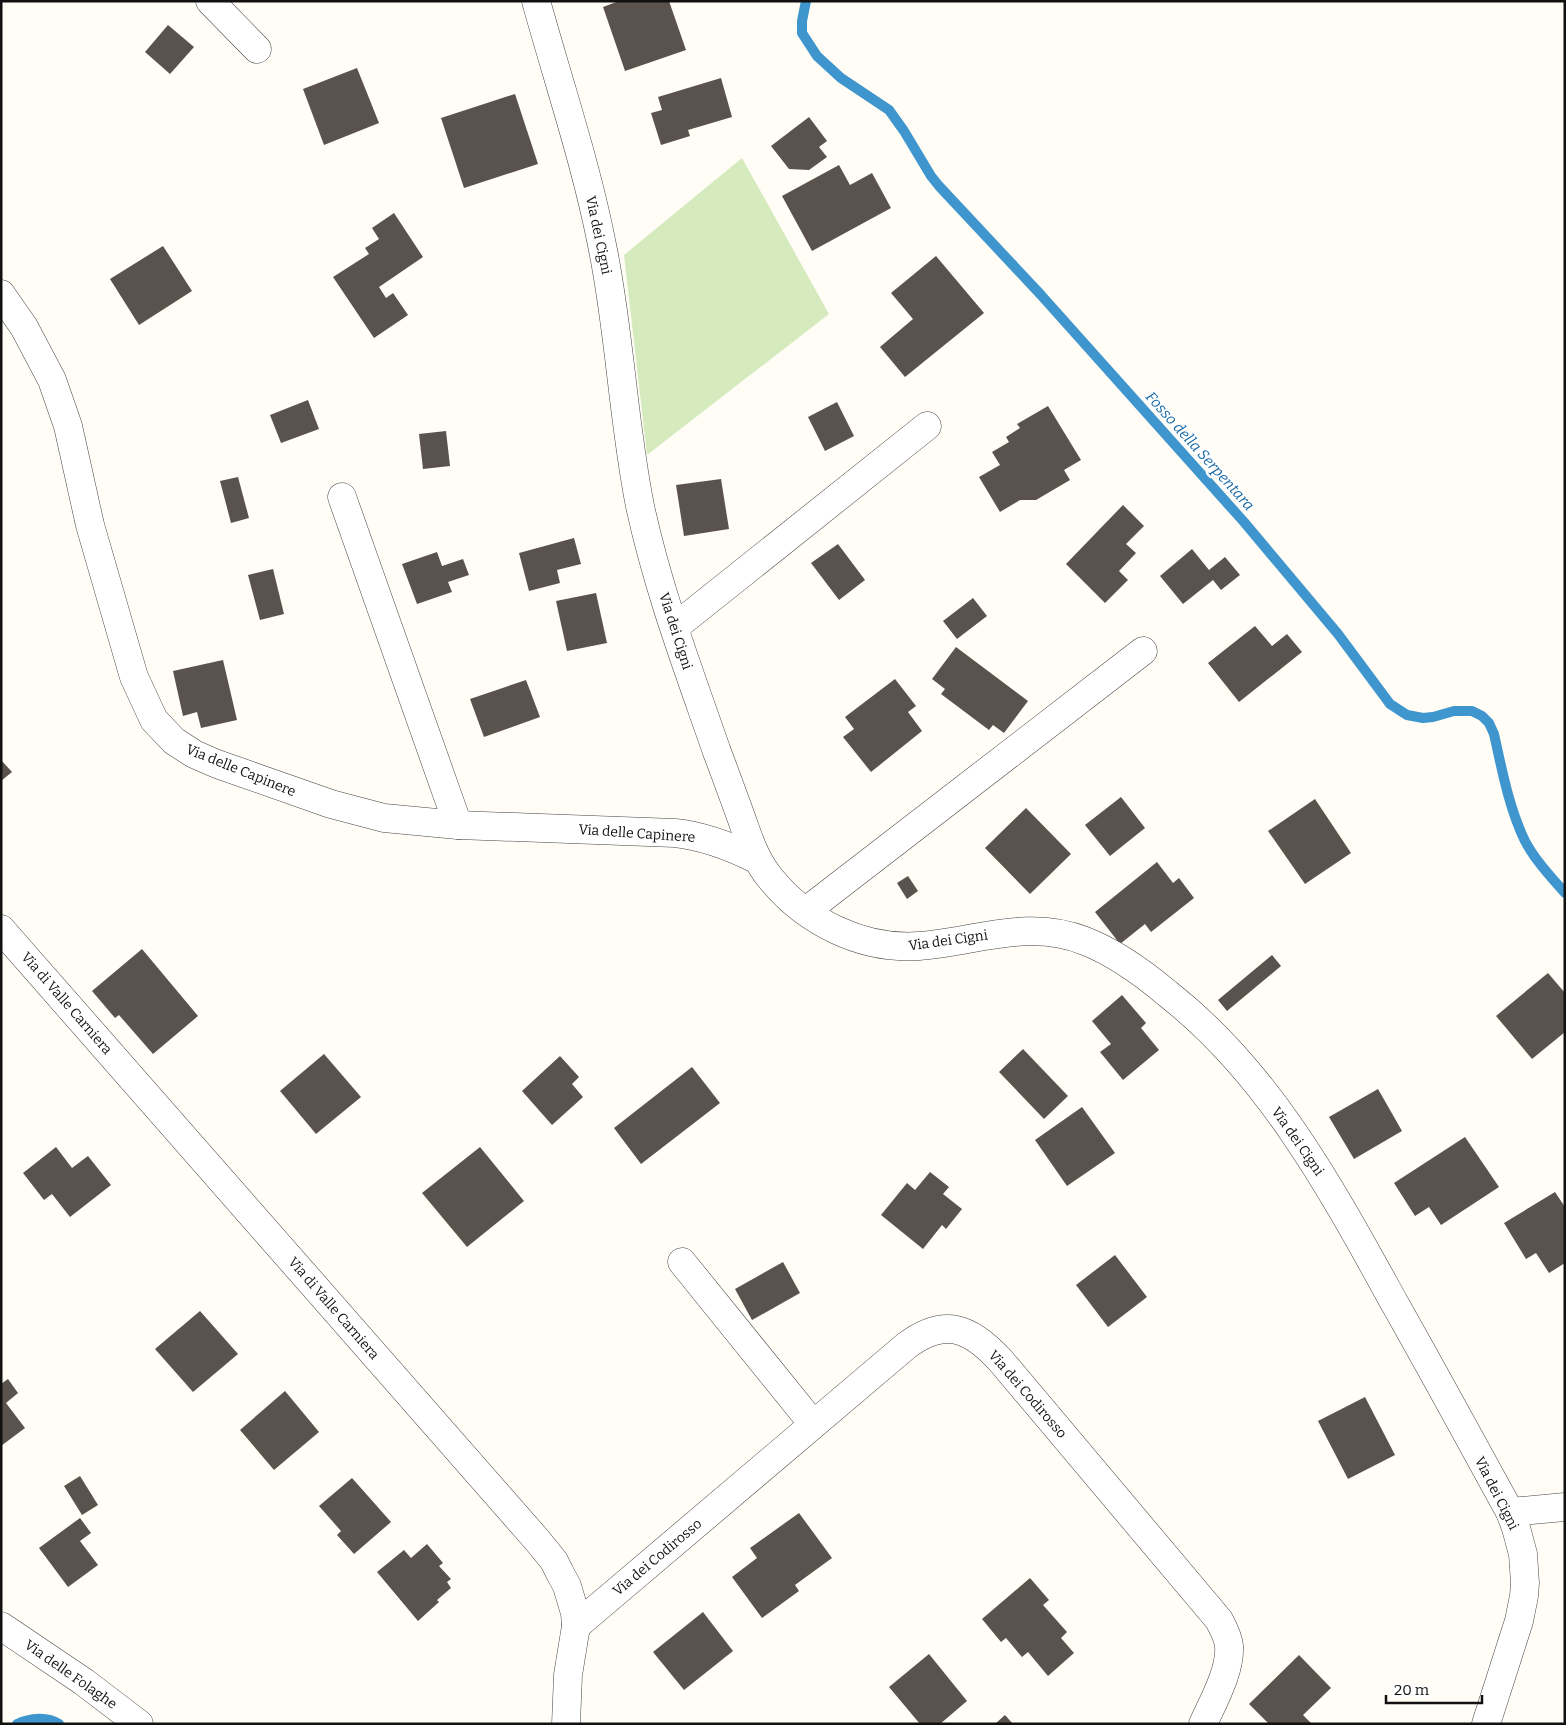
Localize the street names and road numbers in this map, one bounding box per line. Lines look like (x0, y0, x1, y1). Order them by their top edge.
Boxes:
street label: Via dei Cigni (582, 194, 615, 276)
street label: Via dei Cigni (655, 591, 696, 672)
street label: Via delle Capinere (183, 741, 298, 800)
street label: Via delle Capinere (578, 821, 696, 846)
street label: Via dei Cigni (907, 927, 989, 954)
street label: Via di Valle Carniera (18, 949, 116, 1058)
street label: Via dei Cigni (1268, 1104, 1327, 1179)
street label: Via di Valle Carniera (285, 1254, 383, 1363)
street label: Via dei Codirosso (985, 1347, 1070, 1442)
street label: Via dei Cigni (1471, 1454, 1522, 1533)
street label: Via dei Codirosso (609, 1515, 705, 1600)
street label: Via delle Folaghe (21, 1636, 120, 1713)

